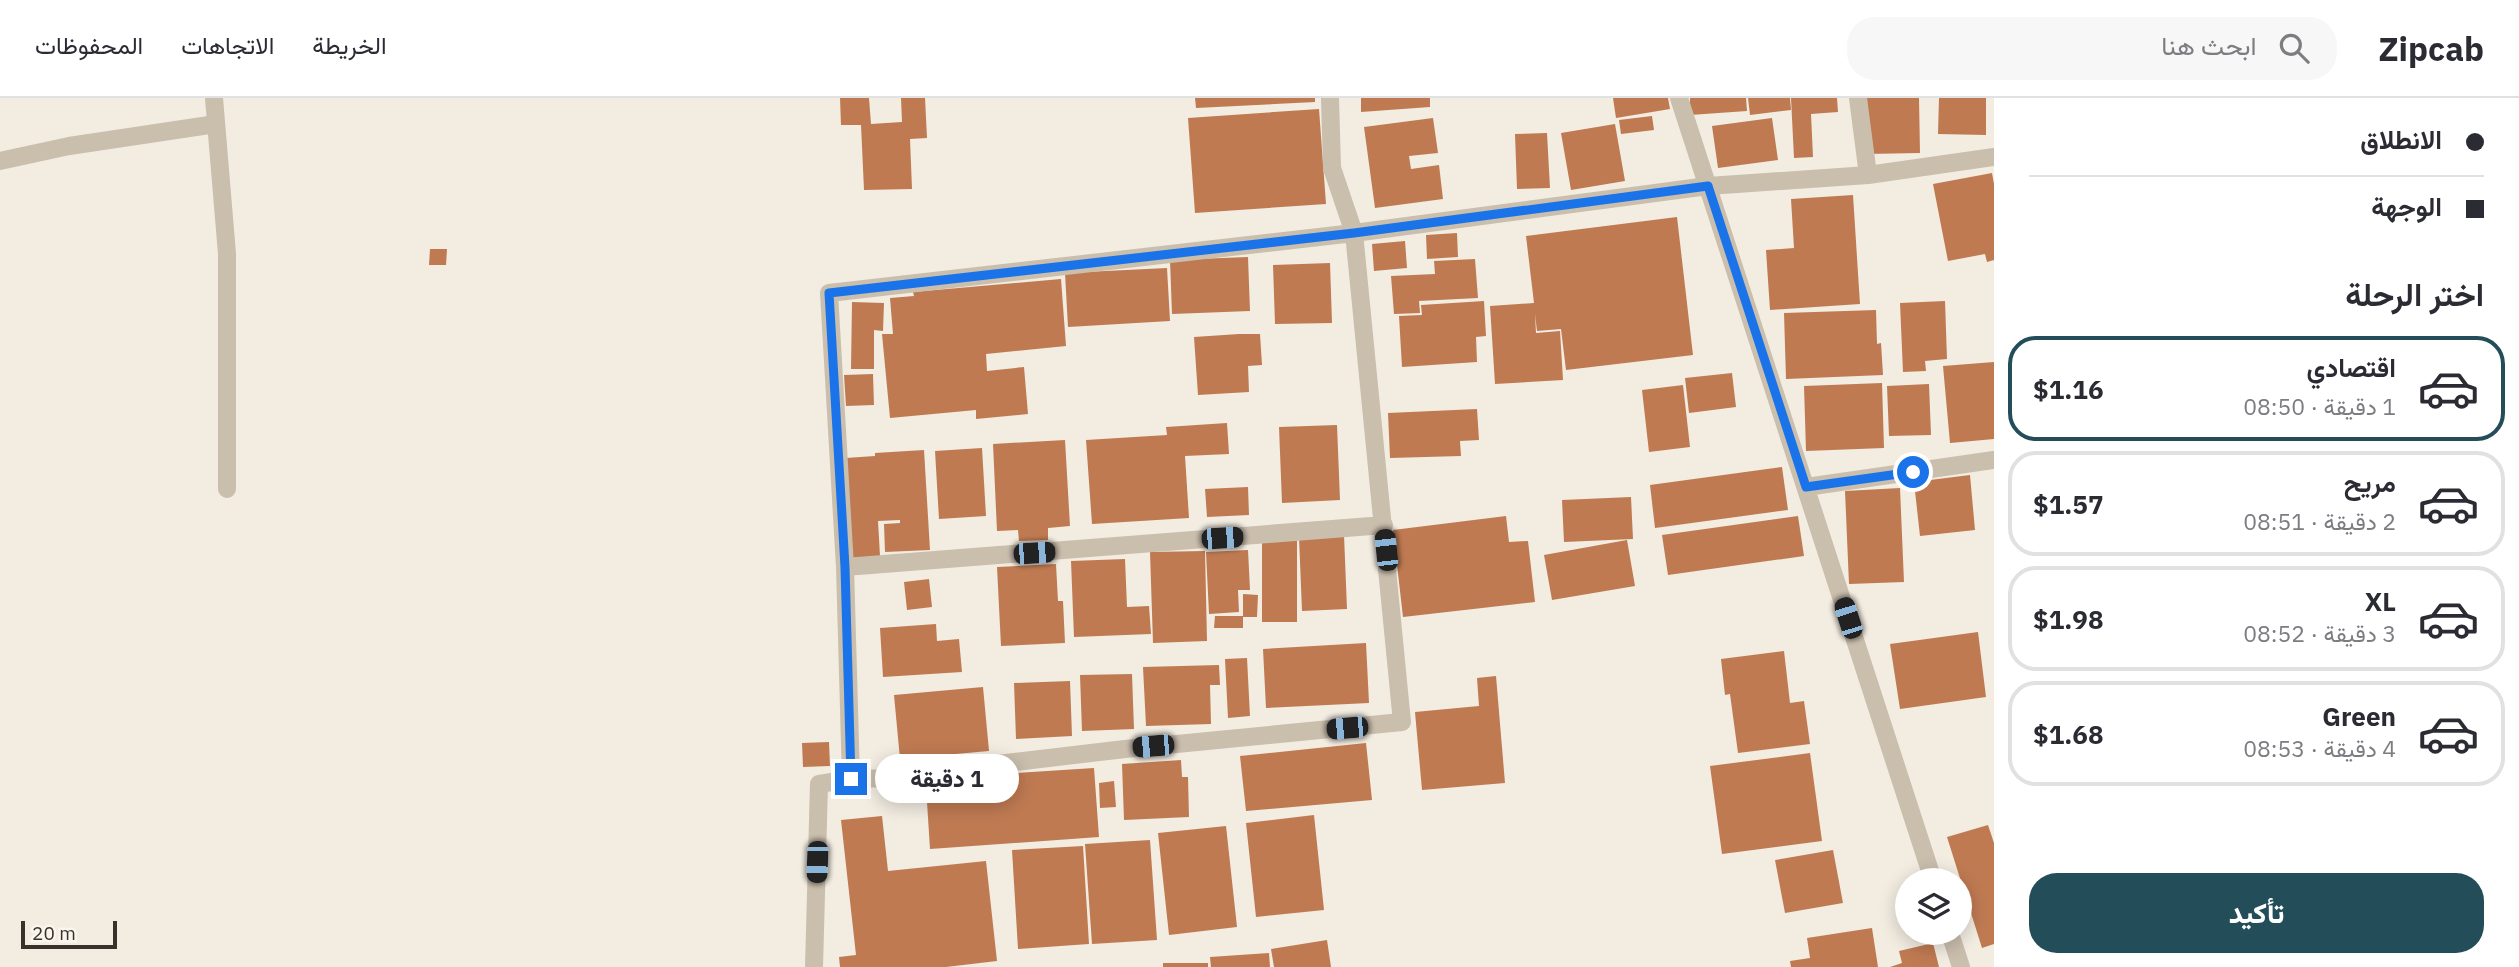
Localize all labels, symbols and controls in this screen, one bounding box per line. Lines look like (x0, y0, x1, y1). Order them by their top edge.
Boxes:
search box (1847, 17, 2337, 80)
text: Zipcab (2379, 27, 2484, 70)
text: ابحث هنا (2161, 28, 2257, 62)
text: المحفوظات (35, 29, 143, 61)
text: الاتجاهات (181, 29, 274, 61)
text: الخريطة (312, 29, 387, 61)
icon: search (2275, 29, 2313, 67)
text: الانطلاق (2360, 122, 2442, 156)
text: الوجهة (2371, 189, 2442, 223)
text: اختر الرحلة (2345, 273, 2484, 315)
text: اقتصادي (2307, 350, 2396, 384)
icon: car (2417, 357, 2480, 420)
text: $1.16 (2033, 372, 2104, 406)
text: 1 دقيقة · 08:50 (2243, 391, 2396, 421)
route start (1897, 456, 1929, 488)
text: مريح (2344, 465, 2396, 499)
icon: car (2417, 472, 2480, 535)
text: $1.57 (2033, 487, 2104, 521)
text: 2 دقيقة · 08:51 (2243, 506, 2396, 536)
car (1201, 526, 1244, 550)
car (1374, 528, 1399, 572)
car (1013, 541, 1056, 565)
text: XL (2365, 584, 2396, 618)
icon: car (2417, 587, 2480, 650)
car (1832, 595, 1865, 641)
text: $1.98 (2033, 602, 2104, 636)
text: 3 دقيقة · 08:52 (2243, 618, 2396, 648)
text: Green (2322, 699, 2396, 733)
icon: car (2417, 702, 2480, 765)
car (1326, 716, 1369, 740)
text: $1.68 (2033, 717, 2104, 751)
text: 4 دقيقة · 08:53 (2243, 733, 2396, 763)
car (1132, 734, 1175, 758)
callout: 1 دقيقة (876, 754, 1019, 804)
route end (835, 763, 867, 795)
text: 1 دقيقة (910, 763, 984, 793)
car (806, 841, 829, 883)
map controls (1895, 868, 1972, 945)
button: layers (1895, 868, 1972, 945)
button: تأكيد (2029, 873, 2484, 953)
scale bar (21, 918, 117, 950)
text: 20 m (32, 921, 76, 945)

